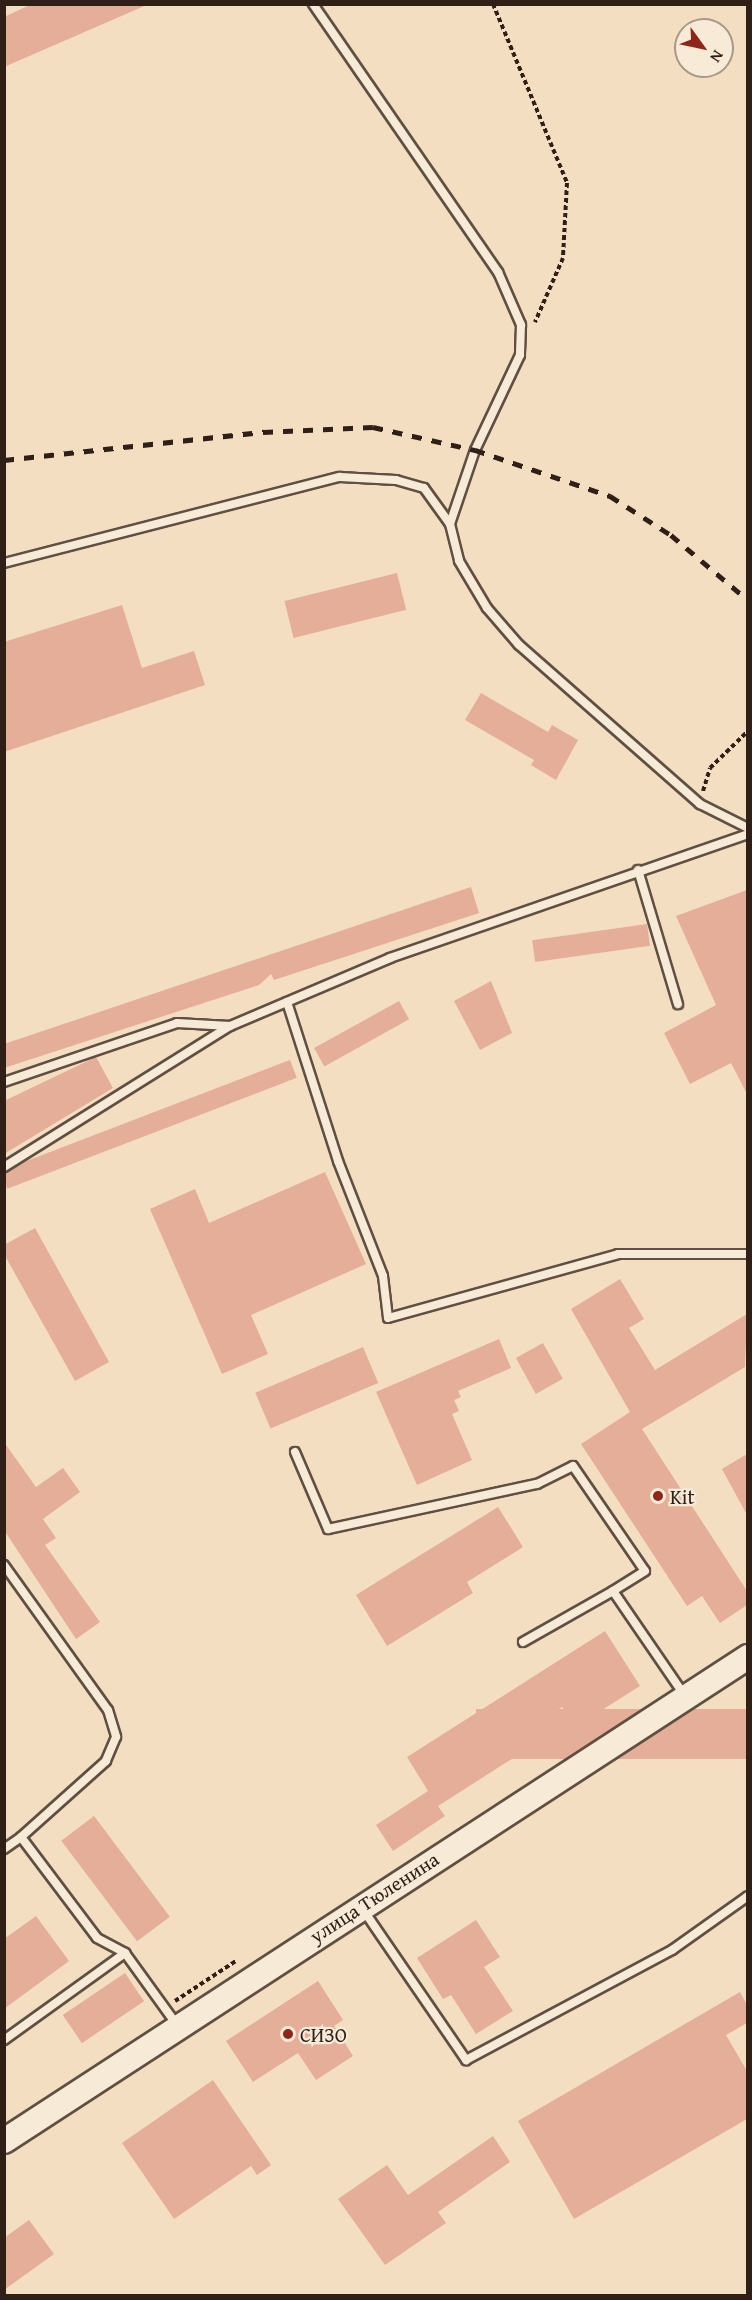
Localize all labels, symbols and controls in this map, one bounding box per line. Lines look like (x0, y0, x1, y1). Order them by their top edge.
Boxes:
north arrow (674, 18, 734, 78)
text: N (704, 46, 730, 68)
place label: Kit (670, 1484, 695, 1508)
marker: Kit (651, 1489, 665, 1503)
street label: улица Тюленина (305, 1846, 443, 1948)
place label: СИЗО (300, 2022, 347, 2046)
marker: СИЗО (281, 2027, 295, 2041)

